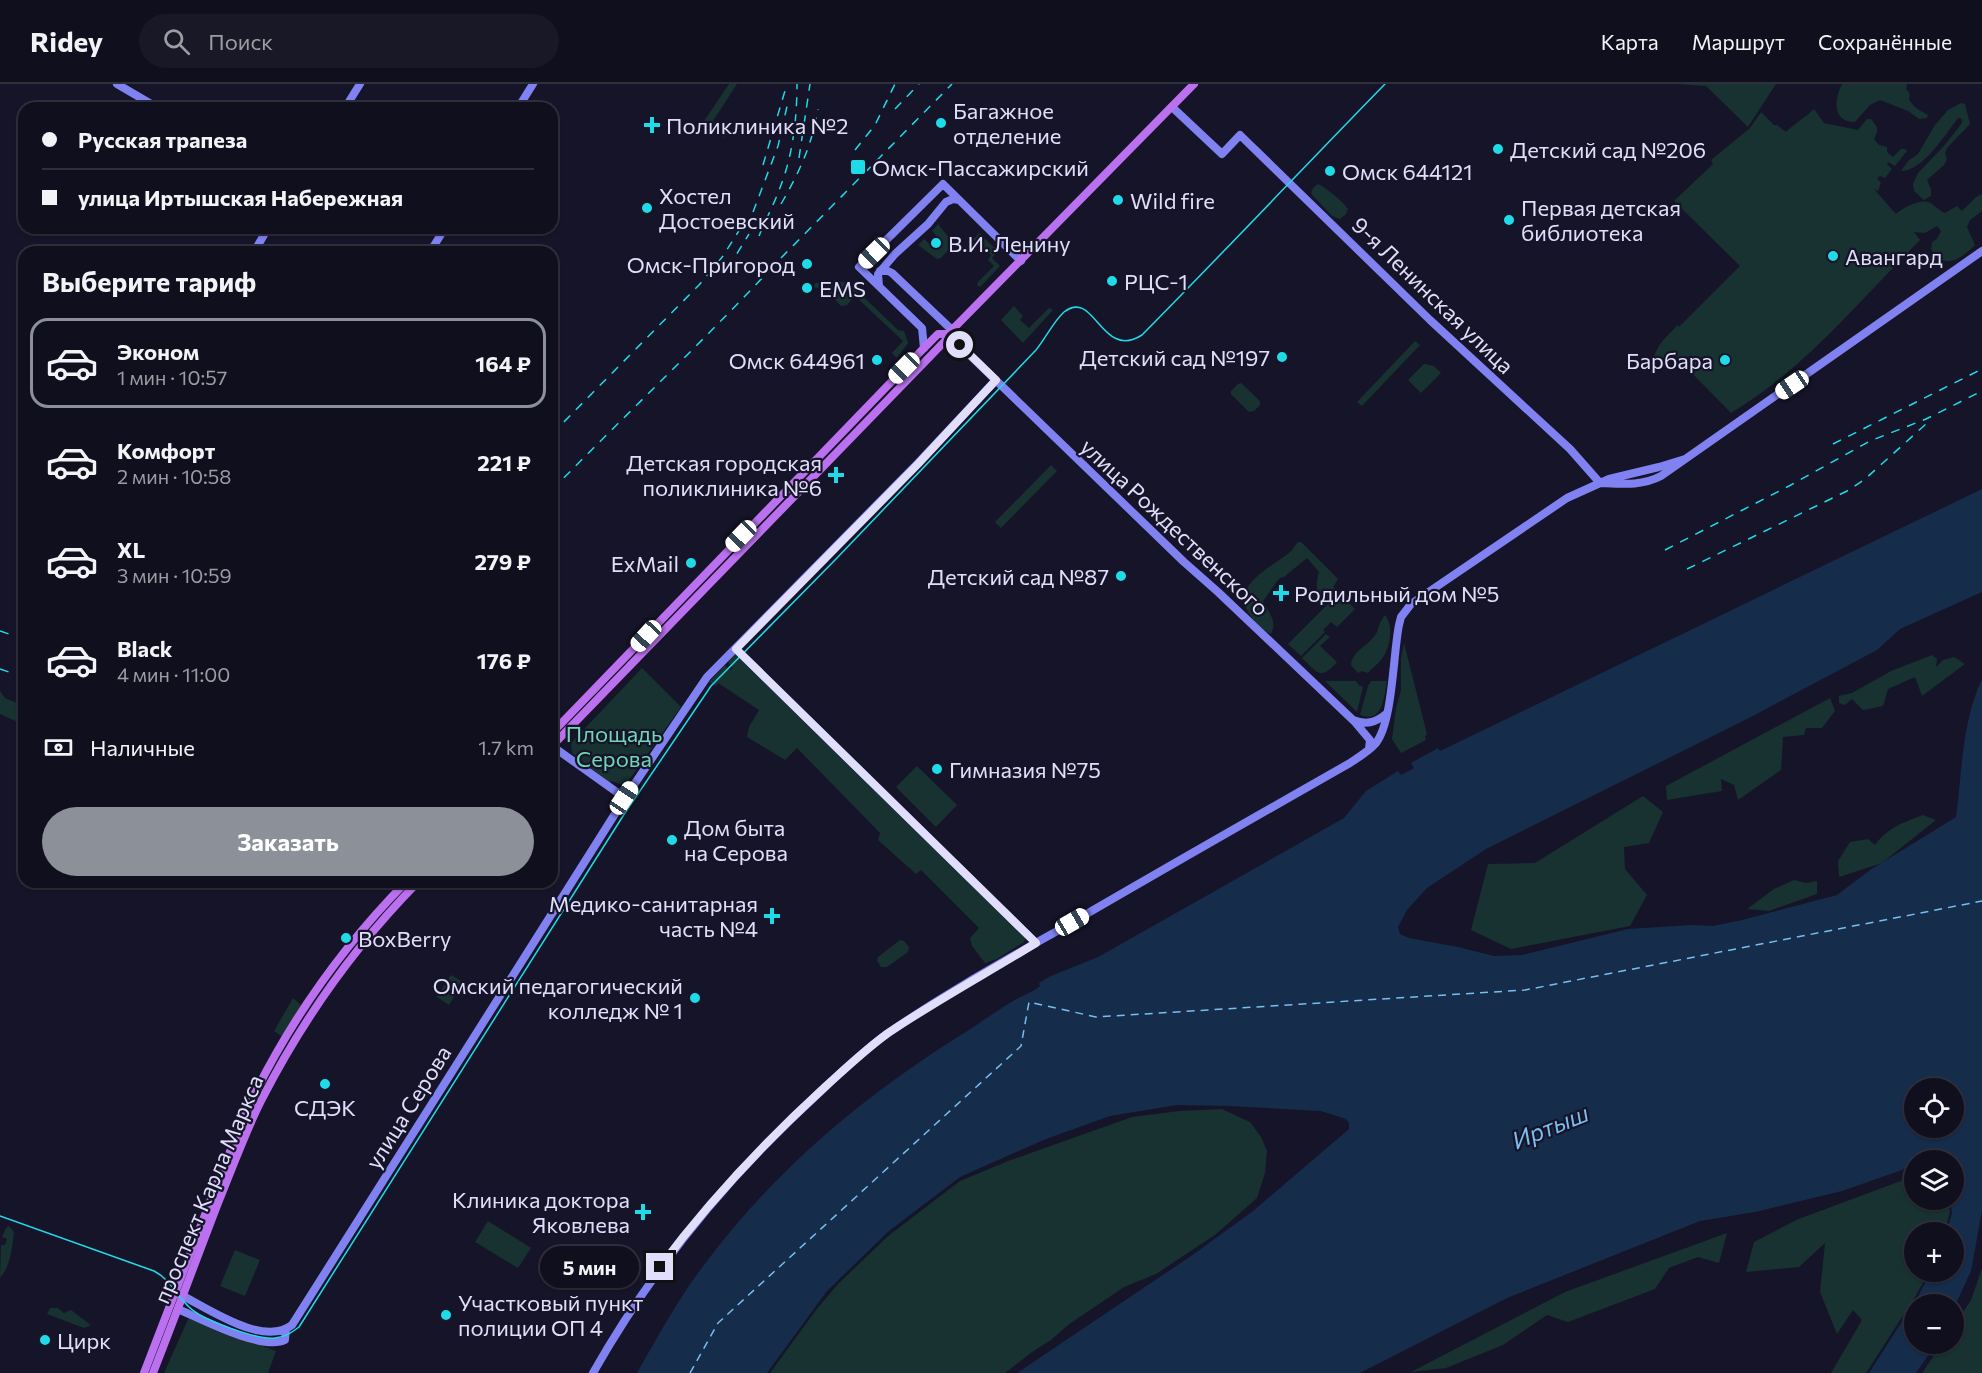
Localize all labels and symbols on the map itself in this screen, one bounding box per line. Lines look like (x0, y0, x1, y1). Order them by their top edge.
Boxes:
place label: Багажное отделение (953, 97, 1061, 149)
place label: Поликлиника №2 (666, 112, 848, 139)
marker: Поликлиника №2 (643, 116, 661, 134)
marker: Багажное отделение (934, 116, 948, 130)
place label: Детский сад №206 (1510, 136, 1706, 163)
marker: Детский сад №206 (1491, 142, 1505, 156)
place label: Омск-Пассажирский (872, 154, 1089, 181)
marker: Омск-Пассажирский (849, 158, 867, 176)
place label: Омск 644121 (1342, 158, 1473, 185)
marker: Омск 644121 (1323, 164, 1337, 178)
place label: Хостел Достоевский (659, 182, 795, 234)
place label: Wild fire (1130, 187, 1215, 214)
marker: Wild fire (1111, 193, 1125, 207)
place label: Первая детская библиотека (1521, 194, 1681, 246)
marker: Хостел Достоевский (640, 201, 654, 215)
street label: 9-я Ленинская улица (1347, 211, 1519, 379)
marker: Первая детская библиотека (1502, 213, 1516, 227)
place label: В.И. Ленину (948, 230, 1071, 257)
car (855, 234, 893, 272)
marker: В.И. Ленину (929, 236, 943, 250)
place label: Авангард (1845, 243, 1943, 270)
marker: Авангард (1826, 249, 1840, 263)
place label: Омск-Пригород (627, 251, 795, 278)
marker: Омск-Пригород (800, 257, 814, 271)
place label: РЦС-1 (1124, 268, 1188, 295)
marker: РЦС-1 (1105, 274, 1119, 288)
place label: EMS (819, 275, 866, 302)
marker: EMS (800, 281, 814, 295)
route start (946, 331, 973, 358)
place label: Детский сад №197 (1079, 344, 1270, 371)
place label: Омск 644961 (729, 347, 865, 374)
place label: Барбара (1626, 347, 1713, 374)
car (885, 349, 923, 387)
marker: Детский сад №197 (1275, 350, 1289, 364)
marker: Омск 644961 (870, 353, 884, 367)
marker: Барбара (1718, 353, 1732, 367)
car (1772, 367, 1812, 403)
street label: улица Рождественского (1075, 433, 1275, 621)
place label: Детская городская поликлиника №6 (626, 449, 822, 501)
marker: Детская городская поликлиника №6 (827, 466, 845, 484)
car (722, 517, 760, 555)
place label: ExMail (611, 550, 679, 577)
marker: ExMail (684, 556, 698, 570)
place label: Детский сад №87 (928, 563, 1109, 590)
marker: Детский сад №87 (1114, 569, 1128, 583)
place label: Родильный дом №5 (1294, 580, 1499, 607)
marker: Родильный дом №5 (1272, 584, 1290, 602)
car (627, 617, 665, 655)
park label: Площадь Серова (566, 720, 662, 772)
place label: Гимназия №75 (949, 756, 1101, 783)
marker: Гимназия №75 (930, 762, 944, 776)
car (606, 778, 642, 818)
place label: Дом быта на Серова (684, 814, 788, 866)
marker: Дом быта на Серова (665, 833, 679, 847)
place label: Медико-санитарная часть №4 (549, 890, 758, 942)
car (1052, 905, 1092, 939)
marker: Медико-санитарная часть №4 (763, 907, 781, 925)
place label: BoxBerry (358, 925, 451, 952)
marker: BoxBerry (339, 931, 353, 945)
place label: Омский педагогический колледж № 1 (433, 972, 683, 1024)
marker: Омский педагогический колледж № 1 (688, 991, 702, 1005)
street label: улица Серова (359, 1040, 457, 1174)
street label: проспект Карла Маркса (148, 1071, 268, 1307)
marker: СДЭК (318, 1077, 332, 1091)
place label: СДЭК (294, 1094, 356, 1121)
water label: Иртыш (1507, 1097, 1593, 1154)
place label: Клиника доктора Яковлева (452, 1186, 630, 1238)
marker: Клиника доктора Яковлева (634, 1203, 652, 1221)
callout: 5 мин (540, 1246, 639, 1288)
route end (646, 1253, 673, 1280)
place label: Участковый пункт полиции ОП 4 (458, 1289, 643, 1341)
marker: Участковый пункт полиции ОП 4 (439, 1308, 453, 1322)
place label: Цирк (57, 1327, 111, 1354)
marker: Цирк (38, 1333, 52, 1347)

